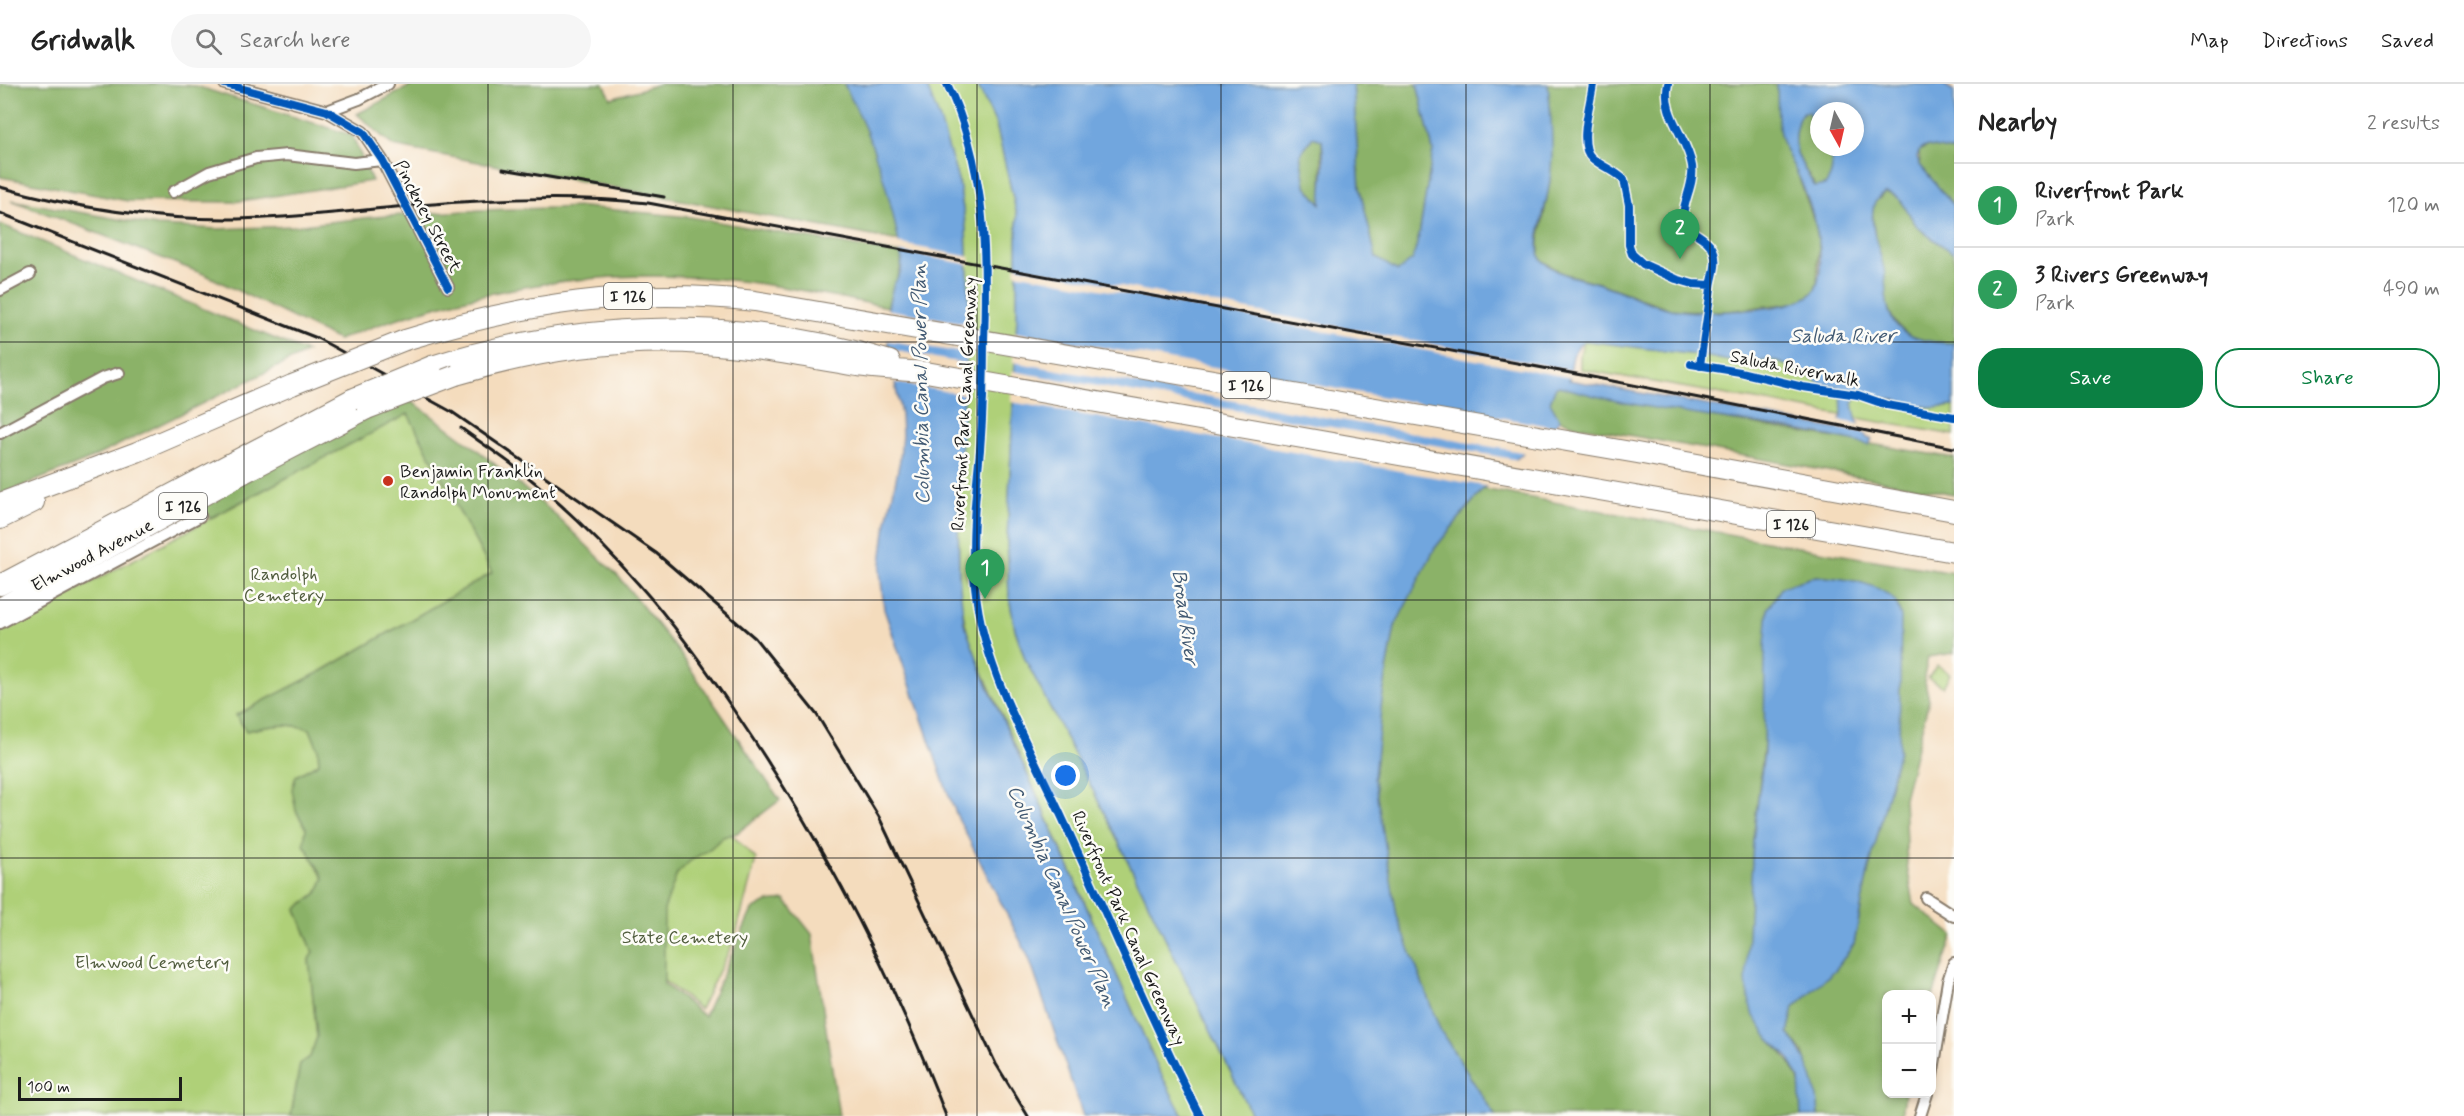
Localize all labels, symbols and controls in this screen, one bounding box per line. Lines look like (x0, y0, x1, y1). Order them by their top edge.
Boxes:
search box (171, 14, 591, 68)
text: Gridwalk (30, 23, 135, 60)
icon: search (192, 25, 225, 58)
text: Search here (240, 27, 351, 55)
text: Map (2190, 27, 2229, 55)
text: Directions (2262, 27, 2348, 55)
text: Saved (2381, 27, 2434, 55)
north arrow (1810, 102, 1864, 156)
text: Nearby (1978, 106, 2057, 140)
text: 2 results (2367, 110, 2440, 137)
street label: Pinckney Street (387, 156, 467, 277)
text: Riverfront Park (2035, 178, 2184, 206)
text: 1 (1993, 192, 2002, 219)
text: 120 m (2387, 192, 2440, 219)
text: Park (2035, 206, 2075, 233)
pin: 2 (1660, 210, 1700, 259)
text: 3 Rivers Greenway (2035, 262, 2208, 290)
water label: Columbia Canal Power Plan (906, 263, 937, 505)
street label: Riverfront Park Canal Greenway (946, 276, 984, 532)
text: 2 (1993, 276, 2002, 303)
text: 490 m (2383, 276, 2440, 303)
road number: I 126 (604, 283, 652, 309)
text: Park (2035, 290, 2075, 317)
water label: Saluda River (1790, 323, 1898, 350)
street label: Saluda Riverwalk (1728, 345, 1862, 393)
button: Save (1978, 348, 2203, 408)
button: Share (2215, 348, 2440, 408)
road number: I 126 (1222, 372, 1270, 398)
place label: Benjamin Franklin Randolph Monument (400, 460, 556, 505)
marker: Benjamin Franklin Randolph Monument (381, 474, 395, 488)
road number: I 126 (159, 493, 207, 519)
road number: I 126 (1767, 511, 1815, 537)
street label: Elmwood Avenue (27, 514, 158, 598)
pin: 1 (966, 550, 1004, 599)
park label: Randolph Cemetery (244, 563, 324, 608)
water label: Broad River (1164, 568, 1205, 669)
your location (1051, 761, 1080, 790)
water label: Columbia Canal Power Plan (1000, 781, 1123, 1012)
street label: Riverfront Park Canal Greenway (1065, 807, 1191, 1050)
park label: State Cemetery (622, 926, 748, 950)
park label: Elmwood Cemetery (75, 951, 229, 975)
map controls (1882, 990, 1936, 1098)
button: + (1882, 990, 1936, 1044)
button: − (1882, 1044, 1936, 1098)
scale bar (18, 1074, 182, 1102)
text: 100 m (27, 1077, 70, 1098)

